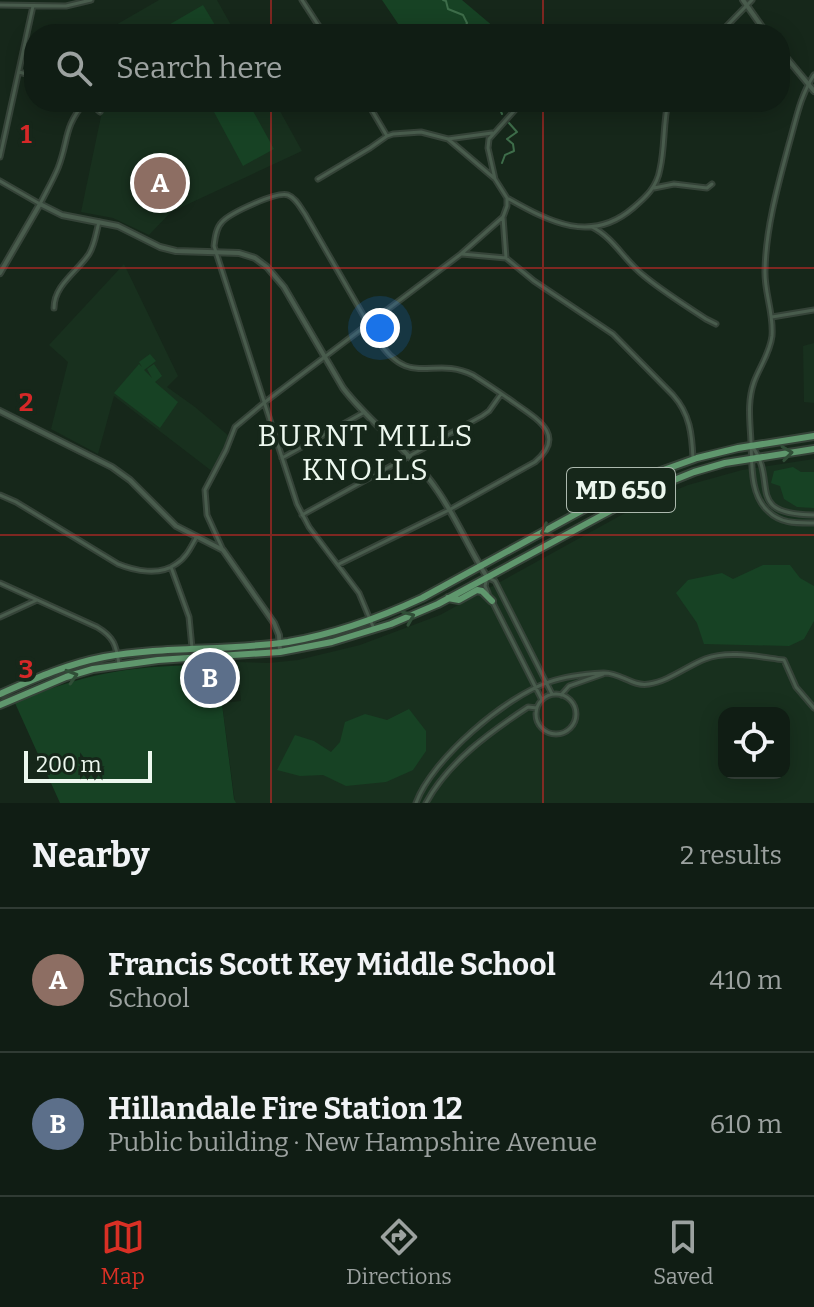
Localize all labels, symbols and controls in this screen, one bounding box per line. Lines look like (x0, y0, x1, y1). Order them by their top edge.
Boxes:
search box (24, 24, 790, 112)
icon: search (52, 46, 96, 90)
text: Search here (116, 50, 283, 86)
text: 1 (20, 119, 32, 150)
pin: A (134, 153, 186, 213)
your location (360, 308, 400, 348)
text: 2 (19, 387, 33, 418)
district label: BURNT MILLS KNOLLS (257, 418, 475, 488)
one-way arrow (780, 445, 794, 462)
road number: MD 650 (567, 468, 675, 512)
one-way arrow (539, 521, 554, 536)
one-way arrow (401, 610, 415, 626)
pin: B (184, 648, 236, 708)
text: 3 (19, 654, 33, 685)
one-way arrow (64, 669, 78, 685)
map controls (718, 707, 790, 779)
button: locate (718, 707, 790, 779)
scale bar (24, 747, 152, 783)
text: 200 m (36, 751, 102, 778)
text: Nearby (32, 835, 150, 876)
text: 2 results (680, 840, 782, 871)
text: Francis Scott Key Middle School (108, 947, 556, 983)
text: A (49, 965, 67, 996)
text: 410 m (710, 965, 782, 996)
text: School (108, 983, 190, 1014)
text: Hillandale Fire Station 12 (108, 1091, 463, 1127)
text: B (50, 1109, 66, 1140)
text: 610 m (710, 1109, 782, 1140)
text: Public building · New Hampshire Avenue (108, 1127, 597, 1158)
tab: Map (101, 1215, 145, 1290)
tab: Directions (346, 1215, 452, 1290)
tab: Saved (653, 1215, 713, 1290)

